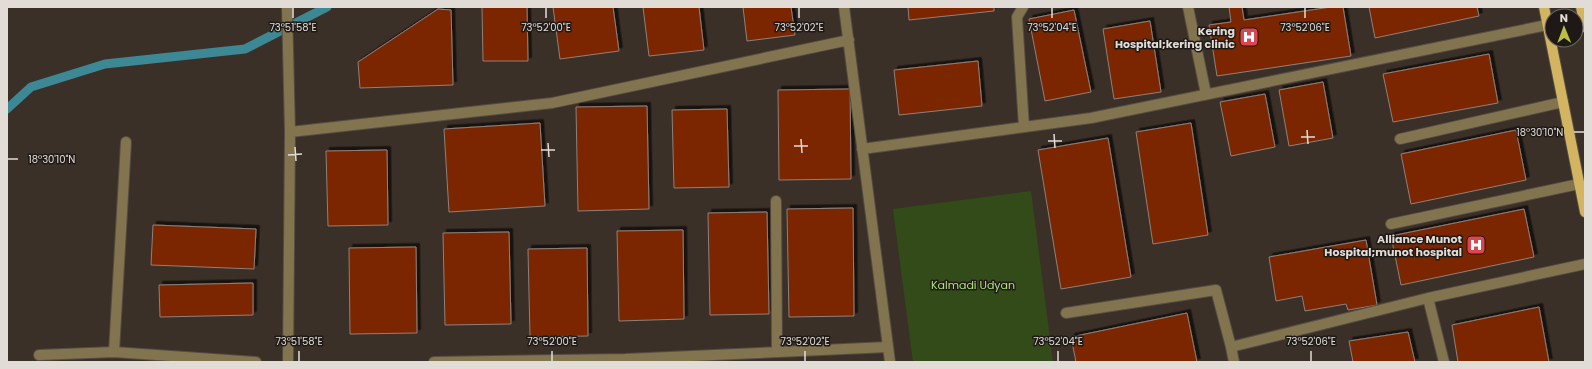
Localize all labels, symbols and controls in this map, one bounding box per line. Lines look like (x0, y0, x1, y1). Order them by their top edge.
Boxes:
north arrow (1544, 8, 1584, 48)
text: N (1560, 10, 1568, 26)
text: 73°51'58"E (269, 20, 317, 35)
text: 73°52'00"E (521, 20, 571, 35)
text: 73°52'02"E (774, 20, 824, 35)
text: 73°52'04"E (1027, 20, 1077, 35)
text: 73°52'06"E (1280, 20, 1330, 35)
place label: Kering Hospital;kering clinic (1115, 23, 1235, 52)
hospital icon: Kering Hospital;kering clinic (1238, 26, 1260, 48)
text: 18°30'10"N (1517, 125, 1563, 140)
text: 18°30'10"N (29, 152, 75, 167)
place label: Alliance Munot Hospital;munot hospital (1324, 231, 1463, 260)
hospital icon: Alliance Munot Hospital;munot hospital (1465, 234, 1487, 256)
park label: Kalmadi Udyan (931, 277, 1015, 293)
text: 73°51'58"E (275, 334, 323, 349)
text: 73°52'00"E (527, 334, 577, 349)
text: 73°52'02"E (780, 334, 830, 349)
text: 73°52'04"E (1033, 334, 1083, 349)
text: 73°52'06"E (1286, 334, 1336, 349)

